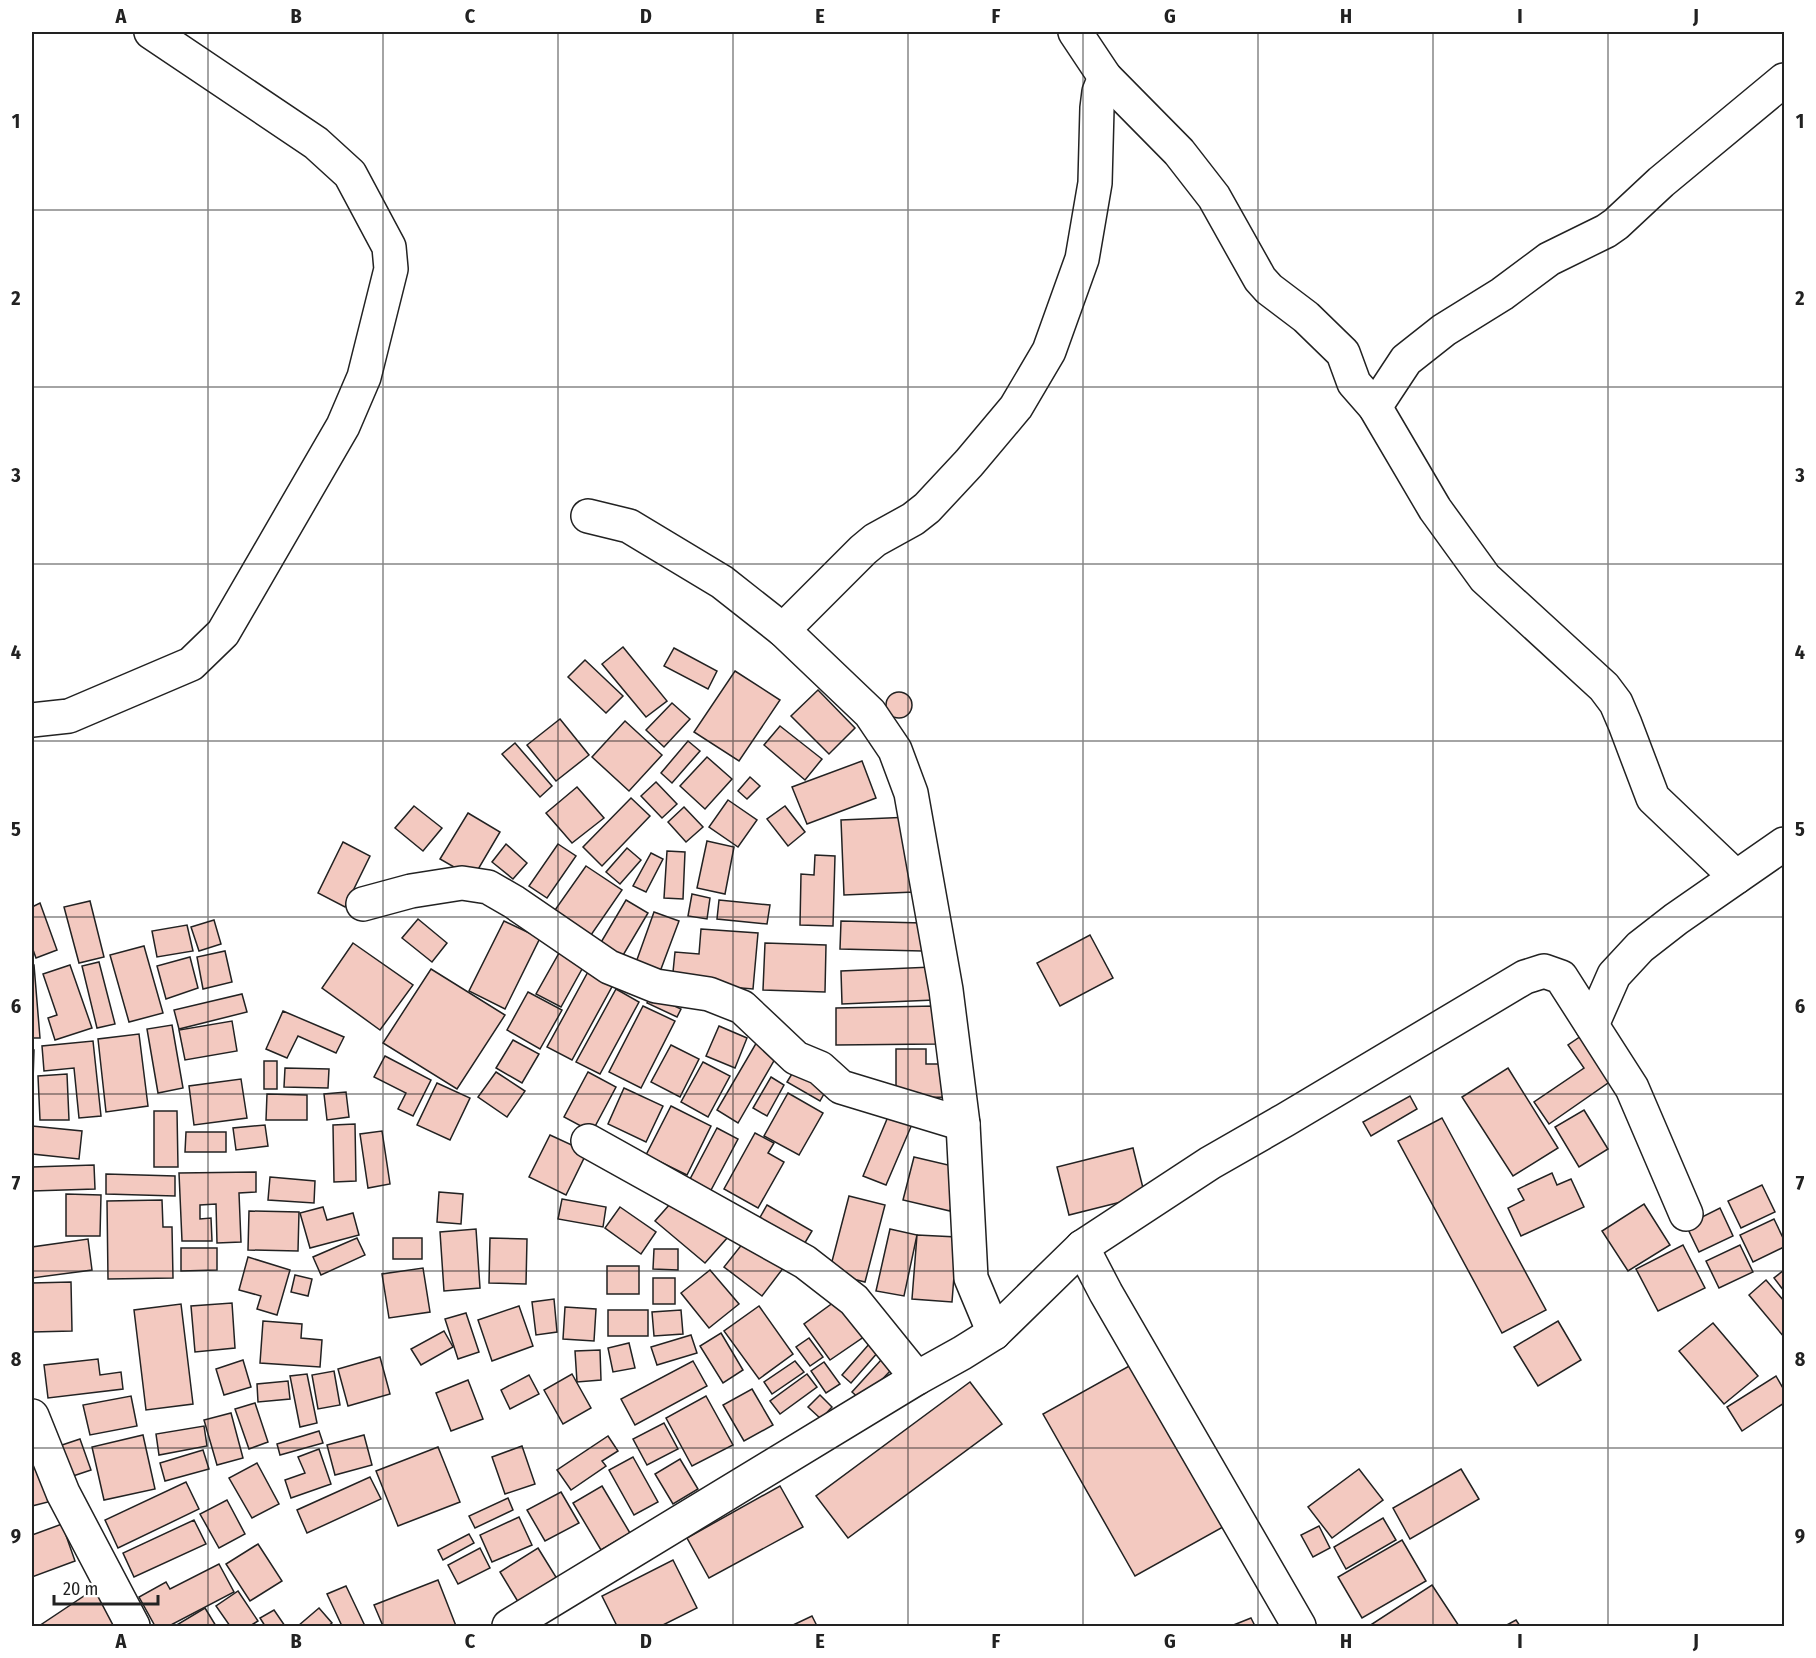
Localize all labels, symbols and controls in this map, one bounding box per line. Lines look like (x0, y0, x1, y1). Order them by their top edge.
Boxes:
text: A (115, 4, 128, 28)
text: B (290, 4, 302, 28)
text: C (465, 4, 476, 28)
text: D (640, 4, 652, 28)
text: E (815, 4, 825, 28)
text: F (992, 4, 1001, 28)
text: G (1164, 4, 1176, 28)
text: H (1340, 4, 1352, 28)
text: I (1517, 4, 1523, 28)
text: J (1692, 4, 1699, 28)
text: 1 (12, 109, 20, 133)
text: 1 (1796, 109, 1804, 133)
text: 2 (10, 286, 21, 310)
text: 2 (1794, 286, 1805, 310)
text: 3 (10, 463, 21, 487)
text: 3 (1794, 463, 1805, 487)
text: 4 (11, 640, 21, 664)
text: 4 (1795, 640, 1805, 664)
text: 5 (11, 817, 21, 841)
text: 5 (1795, 817, 1805, 841)
text: 6 (11, 994, 21, 1018)
text: 6 (1795, 994, 1805, 1018)
text: 7 (12, 1171, 21, 1195)
text: 7 (1796, 1171, 1805, 1195)
text: 8 (11, 1347, 22, 1371)
text: 8 (1795, 1347, 1806, 1371)
text: 9 (11, 1524, 21, 1548)
text: 9 (1795, 1524, 1805, 1548)
scale bar (54, 1568, 158, 1606)
text: 20 m (63, 1578, 98, 1600)
text: A (115, 1629, 128, 1653)
text: B (290, 1629, 302, 1653)
text: C (465, 1629, 476, 1653)
text: D (640, 1629, 652, 1653)
text: E (815, 1629, 825, 1653)
text: F (992, 1629, 1001, 1653)
text: G (1164, 1629, 1176, 1653)
text: H (1340, 1629, 1352, 1653)
text: I (1517, 1629, 1523, 1653)
text: J (1692, 1629, 1699, 1653)

